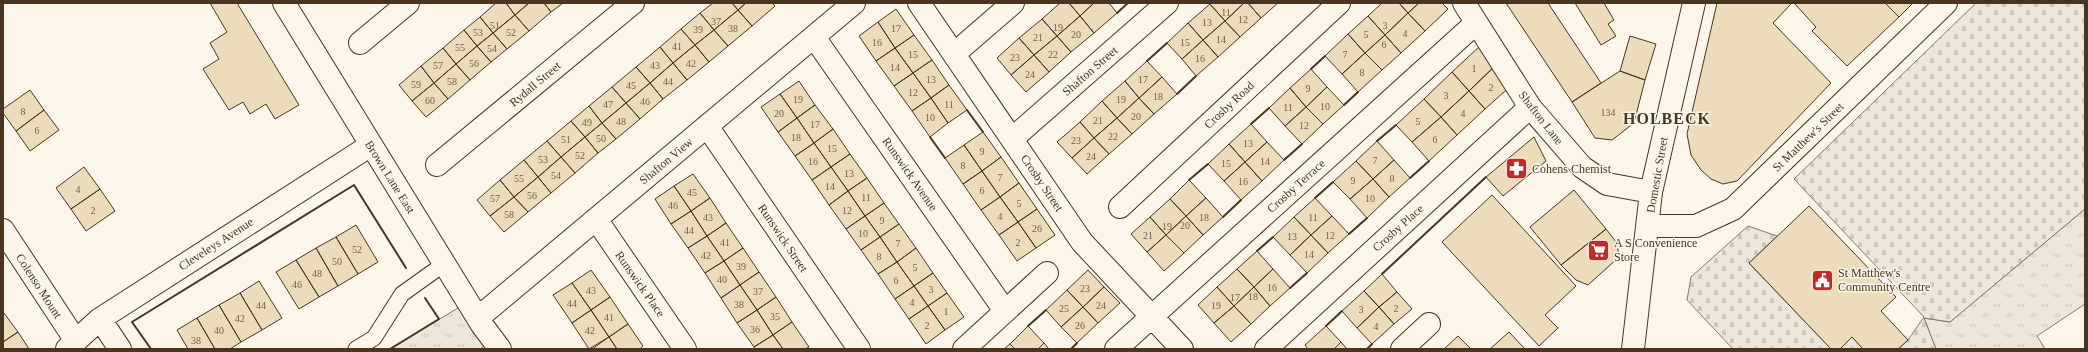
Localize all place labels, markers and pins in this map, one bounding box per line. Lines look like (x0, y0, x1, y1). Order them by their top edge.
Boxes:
pharmacy icon: Cohens Chemist (1503, 156, 1529, 182)
place label: Cohens Chemist (1532, 162, 1612, 176)
place label: A S Convenience Store (1614, 236, 1697, 264)
supermarket icon: A S Convenience Store (1586, 237, 1612, 263)
place label: St Matthew's Community Centre (1838, 266, 1930, 294)
public building icon: St Matthew's Community Centre (1809, 267, 1835, 293)

